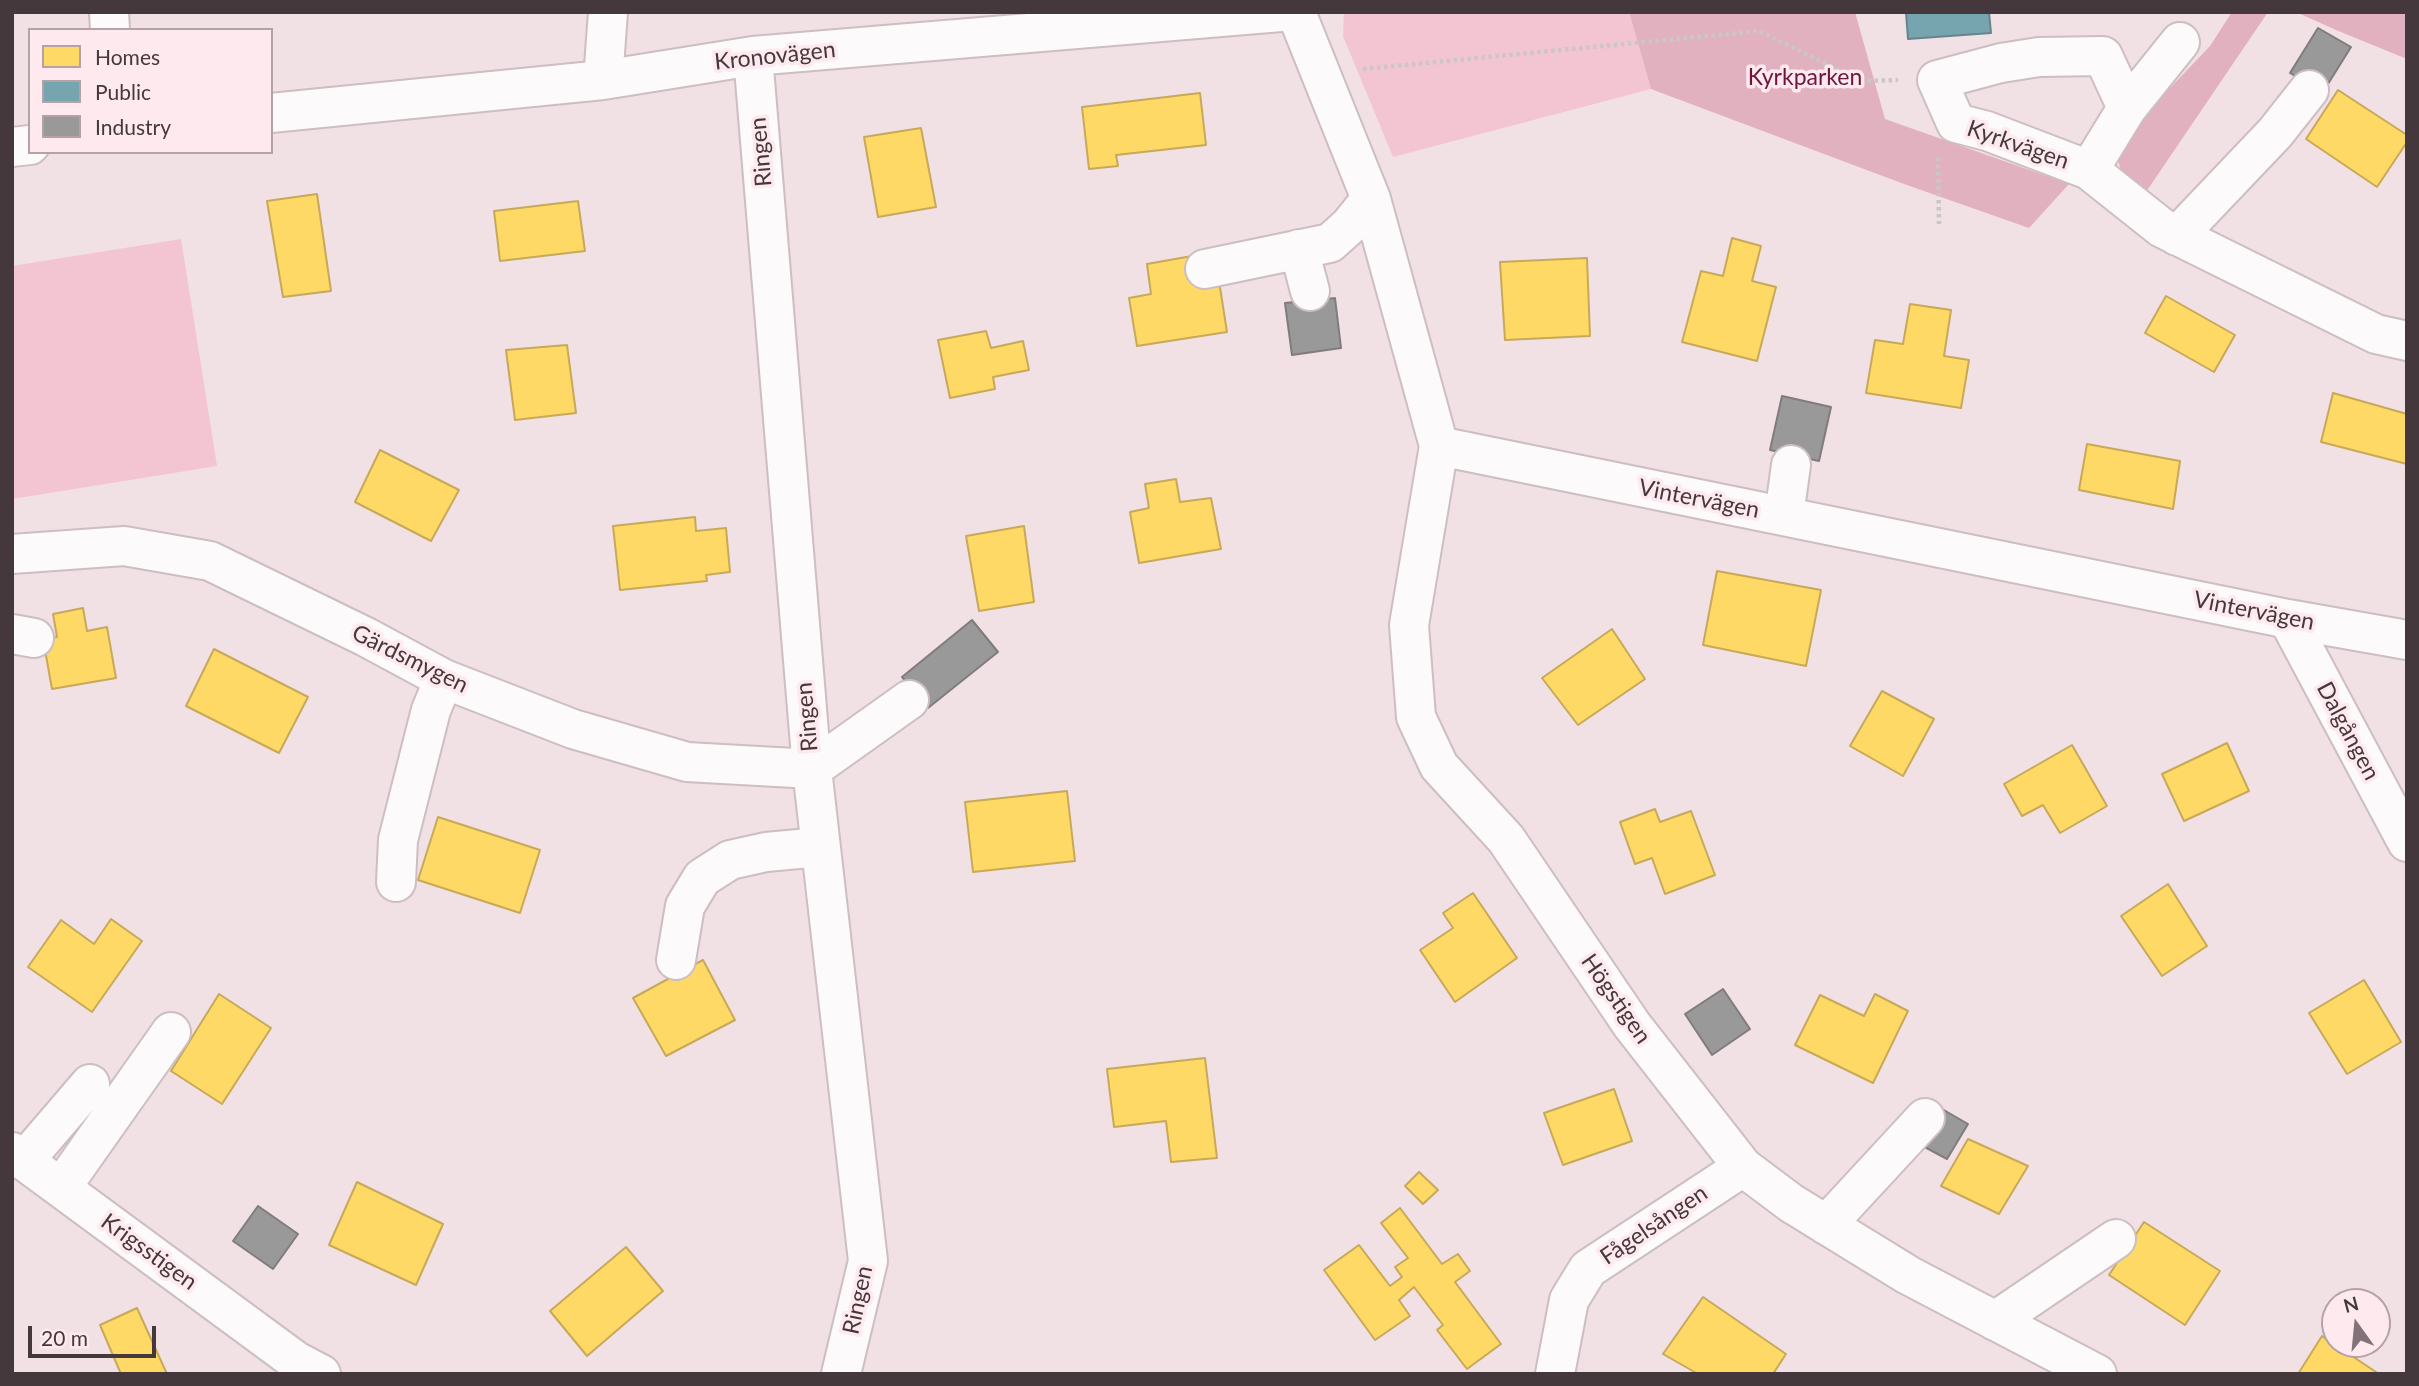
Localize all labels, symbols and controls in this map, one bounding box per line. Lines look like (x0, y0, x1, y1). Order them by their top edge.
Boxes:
legend (28, 28, 273, 154)
street label: Kronovägen (713, 36, 837, 76)
text: Homes (95, 44, 160, 69)
park label: Kyrkparken (1748, 64, 1862, 92)
text: Public (95, 79, 151, 104)
text: Industry (95, 114, 171, 139)
street label: Kyrkvägen (1964, 115, 2072, 175)
street label: Ringen (744, 116, 778, 188)
street label: Vintervägen (1636, 474, 1762, 524)
street label: Vintervägen (2191, 586, 2317, 636)
street label: Gärdsmygen (347, 619, 473, 699)
street label: Dalgången (2311, 677, 2385, 785)
street label: Ringen (790, 681, 824, 753)
street label: Högstigen (1575, 949, 1657, 1049)
street label: Fågelsången (1595, 1179, 1713, 1271)
street label: Krigsstigen (96, 1208, 202, 1296)
street label: Ringen (837, 1263, 879, 1337)
north arrow (2321, 1288, 2391, 1358)
text: N (2341, 1291, 2361, 1317)
scale bar (32, 1312, 159, 1356)
text: 20 m (41, 1325, 88, 1350)

